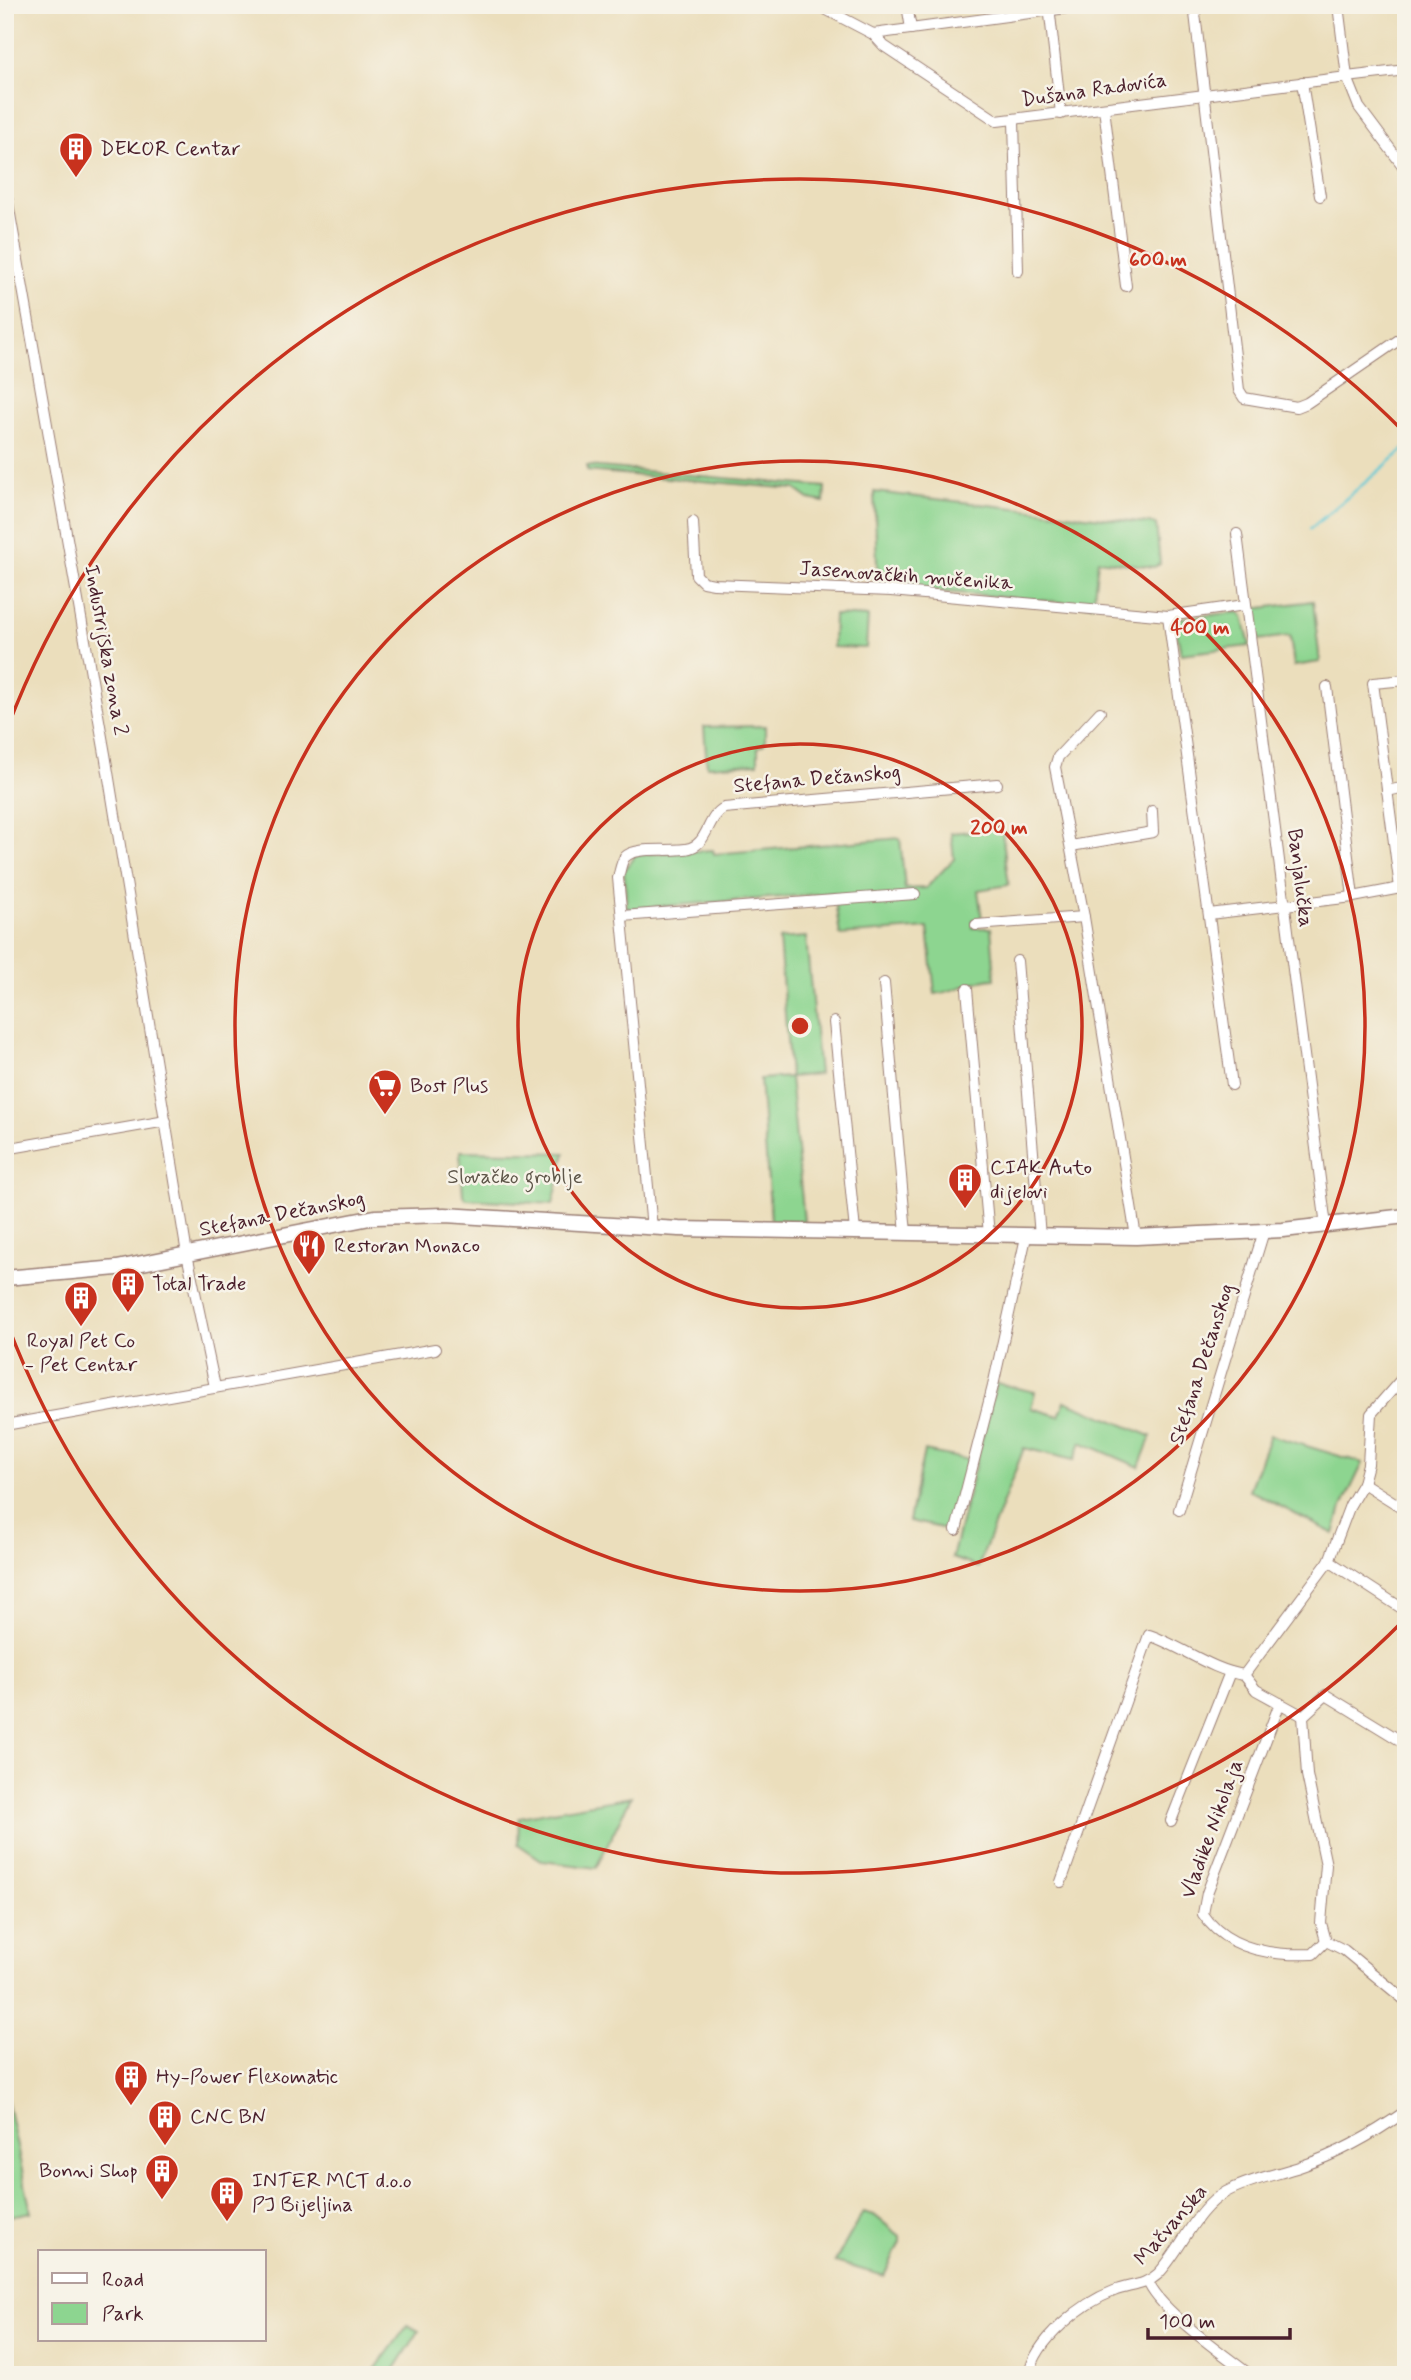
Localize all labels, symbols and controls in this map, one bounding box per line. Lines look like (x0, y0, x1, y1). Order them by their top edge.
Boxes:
street label: Dušana Radovića (1019, 66, 1169, 114)
building icon: DEKOR Centar (57, 130, 95, 179)
place label: DEKOR Centar (100, 135, 241, 163)
text: 600 m (1129, 246, 1187, 274)
street label: Jasenovačkih mučenika (798, 555, 1014, 597)
street label: Industrijska zona 2 (77, 563, 135, 737)
text: 400 m (1170, 614, 1230, 642)
street label: Stefana Dečanskog (732, 758, 902, 800)
text: 200 m (970, 814, 1028, 842)
street label: Banjalučka (1280, 827, 1320, 929)
centre of rings (788, 1014, 812, 1038)
supermarket icon: Bost Plus (366, 1067, 404, 1116)
place label: Bost Plus (410, 1072, 488, 1100)
place label: CIAK Auto dijelovi (990, 1154, 1092, 1206)
building icon: CIAK Auto dijelovi (946, 1161, 984, 1210)
park label: Slovačko groblje (447, 1163, 583, 1193)
street label: Stefana Dečanskog (197, 1184, 367, 1244)
restaurant icon: Restoran Monaco (290, 1227, 328, 1276)
place label: Restoran Monaco (334, 1232, 480, 1260)
building icon: Total Trade (109, 1265, 147, 1314)
place label: Total Trade (152, 1270, 246, 1298)
building icon: Royal Pet Co - Pet Centar (62, 1279, 100, 1328)
street label: Stefana Dečanskog (1163, 1280, 1241, 1448)
place label: Royal Pet Co - Pet Centar (25, 1327, 138, 1379)
street label: Vladike Nikolaja (1174, 1756, 1250, 1902)
building icon: Hy-Power Flexomatic (112, 2058, 150, 2107)
place label: Hy-Power Flexomatic (156, 2063, 338, 2091)
building icon: CNC BN (146, 2098, 184, 2147)
place label: CNC BN (190, 2103, 266, 2131)
building icon: Bonni Shop (143, 2152, 181, 2201)
place label: Bonni Shop (39, 2157, 138, 2185)
place label: INTER MCT d.o.o PJ Bijeljina (252, 2167, 412, 2219)
building icon: INTER MCT d.o.o PJ Bijeljina (208, 2174, 246, 2223)
street label: Mačvanska (1128, 2178, 1214, 2272)
legend (38, 2250, 266, 2342)
text: Road (102, 2266, 144, 2294)
scale bar (1148, 2296, 1290, 2340)
text: Park (102, 2300, 144, 2328)
text: 100 m (1159, 2308, 1215, 2336)

